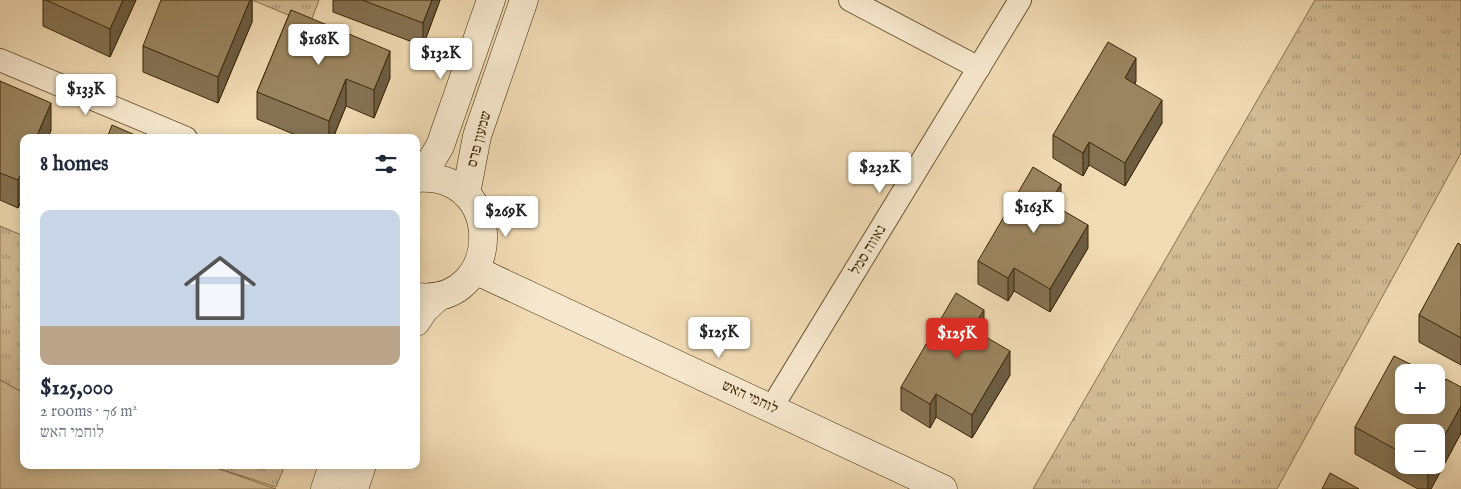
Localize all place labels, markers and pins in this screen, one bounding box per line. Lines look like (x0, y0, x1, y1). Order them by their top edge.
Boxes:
pin: $168K (284, 23, 354, 66)
pin: $132K (406, 38, 476, 80)
pin: $133K (51, 74, 121, 116)
pin: $232K (845, 152, 915, 194)
pin: $163K (999, 192, 1069, 234)
pin: $269K (471, 196, 541, 238)
pin: $125K (684, 316, 754, 359)
pin: $125K (922, 318, 992, 360)

